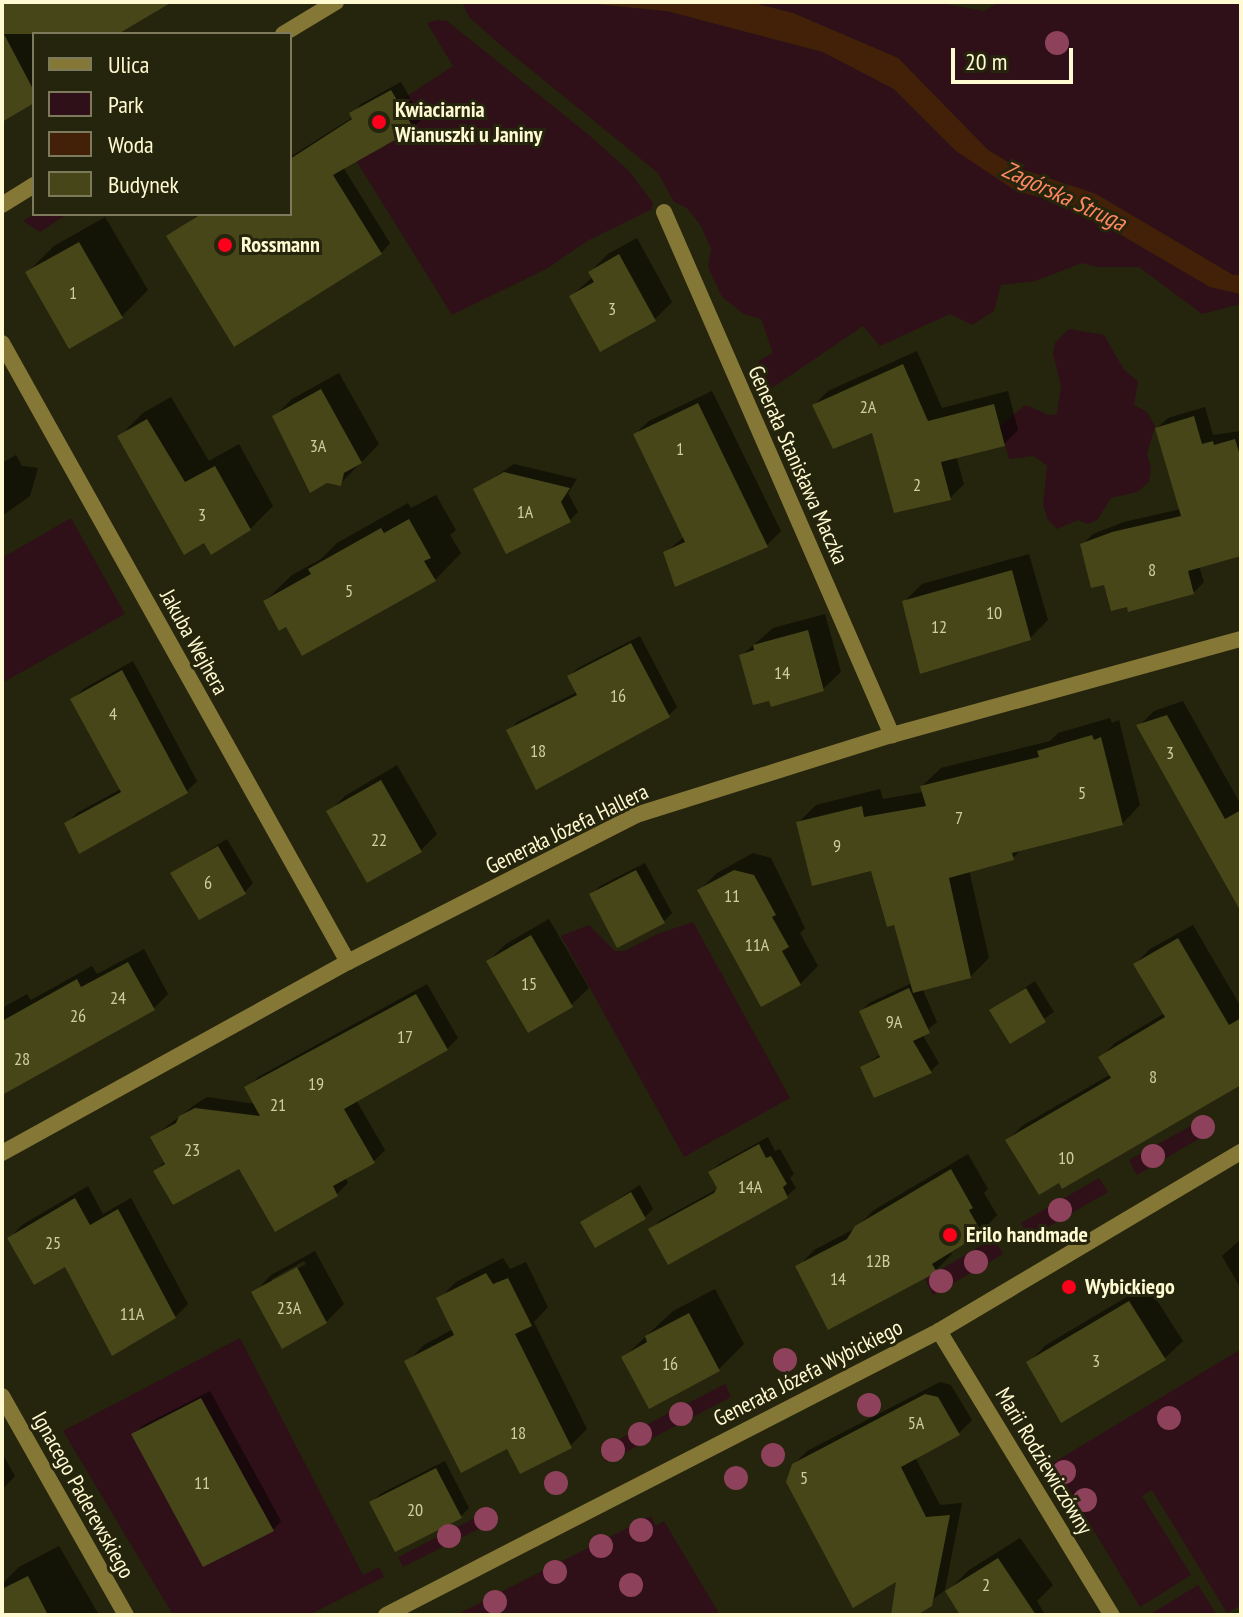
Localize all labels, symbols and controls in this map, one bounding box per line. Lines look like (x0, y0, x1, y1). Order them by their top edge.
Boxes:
legend (32, 32, 292, 216)
scale bar (955, 32, 1077, 82)
text: 20 m (965, 46, 1007, 77)
text: Ulica (108, 49, 149, 80)
text: Park (108, 89, 144, 120)
place label: Kwiaciarnia Wianuszki u Janiny (395, 96, 542, 148)
marker: Kwiaciarnia Wianuszki u Janiny (370, 113, 388, 131)
text: Woda (108, 129, 154, 160)
water label: Zagórska Struga (998, 155, 1130, 237)
text: Budynek (108, 169, 179, 200)
place label: Rossmann (241, 232, 320, 258)
marker: Rossmann (216, 236, 234, 254)
house number: 1 (69, 282, 77, 304)
house number: 3 (608, 298, 616, 320)
street label: Generała Stanisława Maczka (742, 362, 854, 568)
house number: 2A (860, 396, 876, 418)
house number: 3A (310, 435, 326, 457)
house number: 1 (676, 438, 684, 460)
house number: 2 (913, 474, 921, 496)
house number: 1A (517, 501, 533, 523)
house number: 3 (198, 504, 206, 526)
house number: 8 (1148, 559, 1156, 581)
house number: 5 (345, 580, 353, 602)
street label: Jakuba Wejhera (154, 585, 234, 699)
house number: 10 (986, 602, 1002, 624)
house number: 12 (931, 616, 947, 638)
house number: 14 (774, 662, 790, 684)
house number: 16 (610, 685, 626, 707)
house number: 4 (109, 703, 117, 725)
house number: 18 (530, 740, 546, 762)
house number: 3 (1166, 742, 1174, 764)
street label: Generała Józefa Hallera (482, 778, 652, 880)
house number: 5 (1078, 782, 1086, 804)
house number: 7 (955, 807, 963, 829)
house number: 22 (371, 829, 387, 851)
house number: 9 (833, 835, 841, 857)
house number: 6 (204, 872, 212, 894)
house number: 11 (724, 885, 740, 907)
house number: 11A (745, 934, 769, 956)
house number: 15 (521, 973, 537, 995)
house number: 24 (110, 987, 126, 1009)
house number: 26 (70, 1005, 86, 1027)
house number: 9A (886, 1011, 902, 1033)
house number: 17 (397, 1026, 413, 1048)
house number: 28 (14, 1048, 30, 1070)
house number: 8 (1149, 1066, 1157, 1088)
house number: 19 (308, 1073, 324, 1095)
house number: 21 (270, 1094, 286, 1116)
house number: 23 (184, 1139, 200, 1161)
house number: 10 (1058, 1147, 1074, 1169)
house number: 14A (738, 1176, 762, 1198)
place label: Erilo handmade (966, 1222, 1088, 1248)
marker: Erilo handmade (941, 1226, 959, 1244)
house number: 25 (45, 1232, 61, 1254)
house number: 12B (866, 1250, 890, 1272)
house number: 14 (830, 1268, 846, 1290)
place label: Wybickiego (1085, 1274, 1175, 1300)
marker: Wybickiego (1060, 1278, 1078, 1296)
house number: 23A (277, 1297, 301, 1319)
house number: 11A (120, 1303, 144, 1325)
street label: Generała Józefa Wybickiego (709, 1314, 907, 1432)
house number: 3 (1092, 1350, 1100, 1372)
house number: 16 (662, 1353, 678, 1375)
street label: Marii Rodziewiczówny (990, 1383, 1098, 1539)
street label: Ignacego Paderewskiego (26, 1407, 140, 1583)
house number: 5A (908, 1412, 924, 1434)
house number: 18 (510, 1422, 526, 1444)
house number: 5 (800, 1467, 808, 1489)
house number: 11 (194, 1472, 210, 1494)
house number: 20 (407, 1499, 423, 1521)
house number: 2 (982, 1574, 990, 1596)

